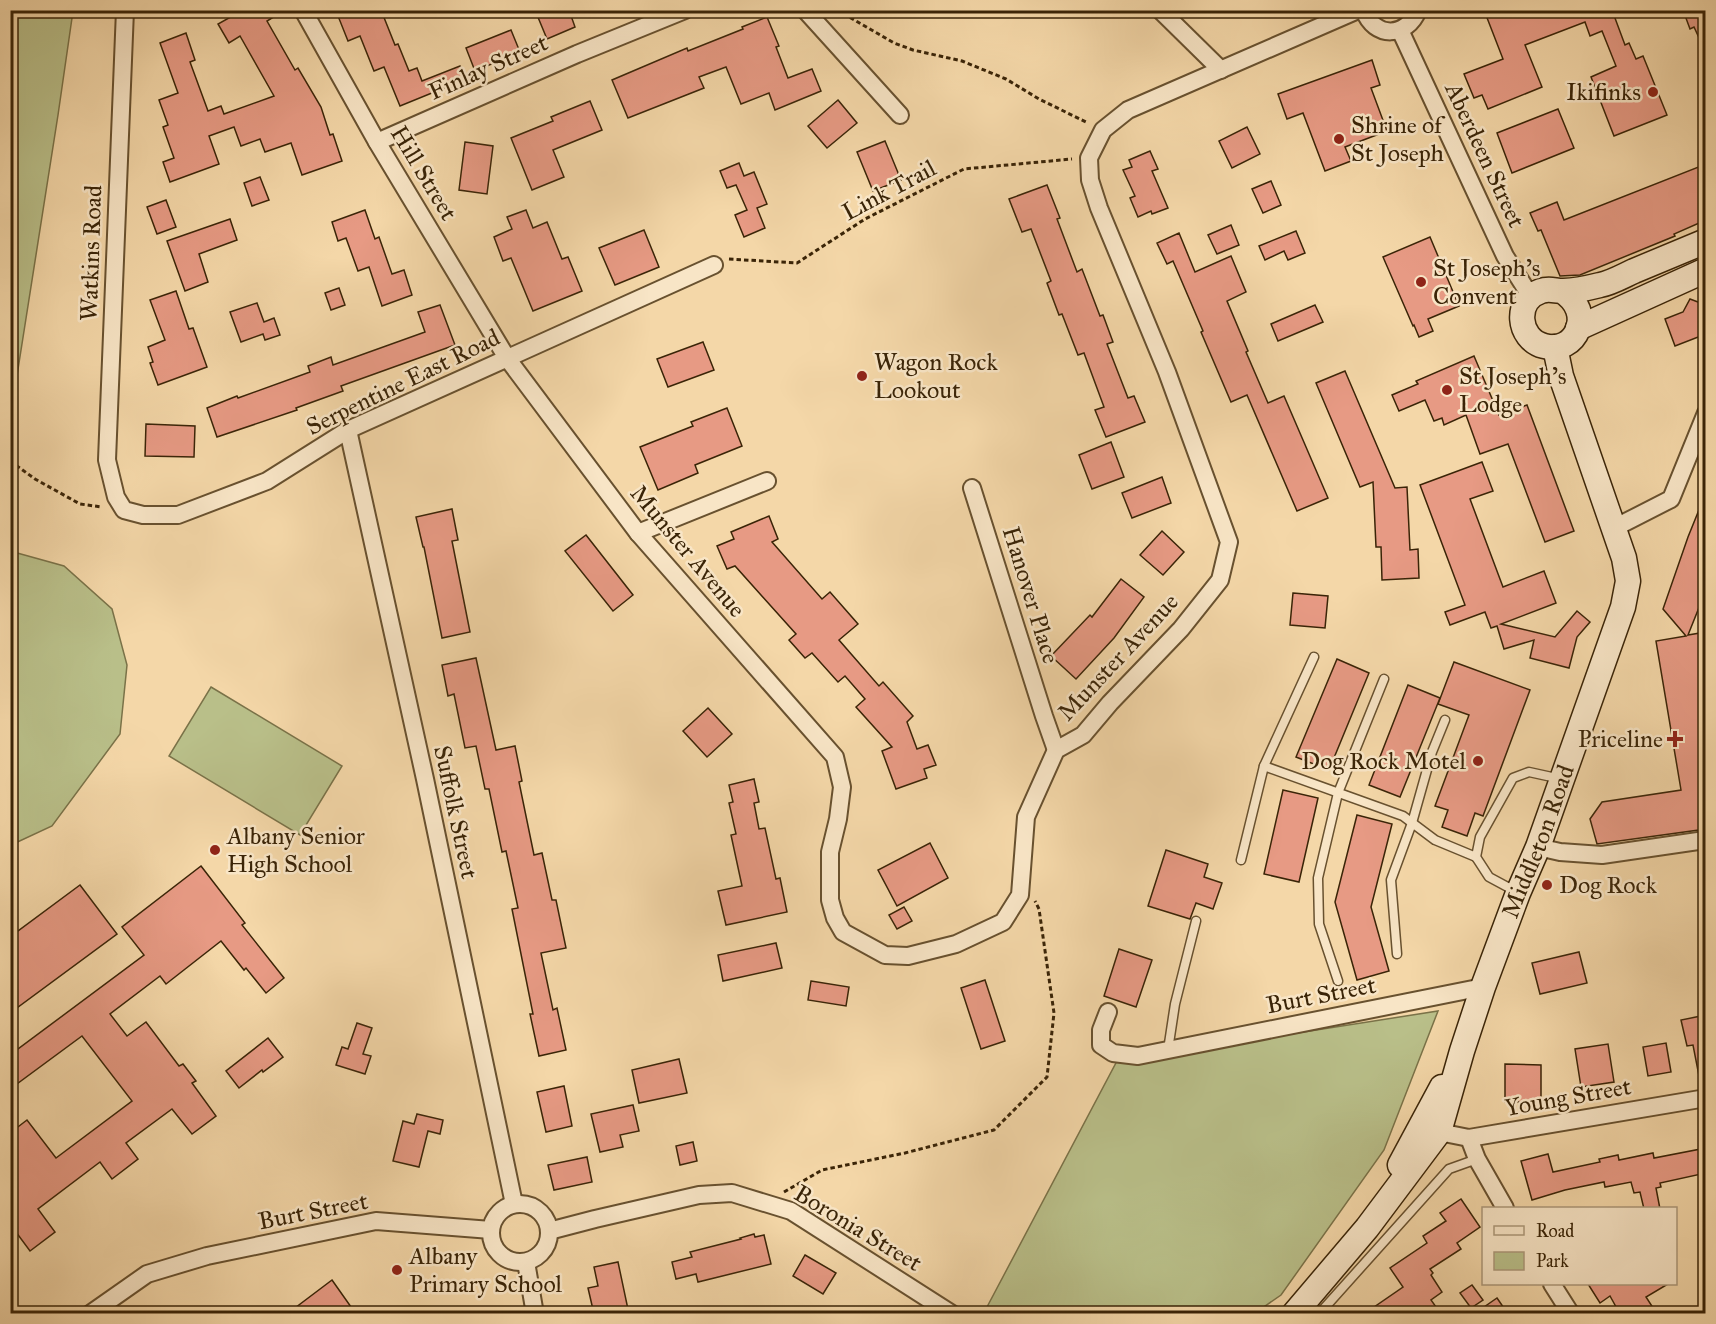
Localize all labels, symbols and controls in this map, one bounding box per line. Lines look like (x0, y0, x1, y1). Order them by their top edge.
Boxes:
street label: Finlay Street (424, 27, 553, 107)
street label: Aberdeen Street (1438, 77, 1532, 233)
place label: Ikifinks (1566, 77, 1641, 107)
marker: Ikifinks (1646, 85, 1660, 99)
place label: Shrine of St Joseph (1351, 110, 1446, 168)
street label: Hill Street (384, 120, 464, 226)
marker: Shrine of St Joseph (1332, 132, 1346, 146)
street label: Link Trail (837, 153, 941, 227)
street label: Watkins Road (74, 184, 108, 322)
place label: St Joseph's Convent (1433, 253, 1540, 311)
marker: St Joseph's Convent (1414, 275, 1428, 289)
street label: Serpentine East Road (301, 322, 505, 442)
place label: Wagon Rock Lookout (874, 347, 998, 405)
place label: St Joseph's Lodge (1459, 361, 1566, 419)
marker: Wagon Rock Lookout (855, 369, 869, 383)
marker: St Joseph's Lodge (1440, 383, 1454, 397)
street label: Munster Avenue (624, 479, 752, 623)
street label: Hanover Place (996, 523, 1066, 667)
street label: Munster Avenue (1051, 587, 1185, 727)
place label: Priceline (1578, 724, 1663, 754)
marker: Priceline (1668, 732, 1682, 746)
street label: Suffolk Street (427, 743, 485, 882)
place label: Dog Rock Motel (1301, 746, 1467, 776)
marker: Dog Rock Motel (1471, 754, 1485, 768)
street label: Middleton Road (1495, 761, 1581, 922)
place label: Albany Senior High School (226, 821, 365, 879)
marker: Albany Senior High School (208, 843, 222, 857)
place label: Dog Rock (1559, 870, 1658, 900)
marker: Dog Rock (1540, 878, 1554, 892)
street label: Burt Street (1264, 970, 1379, 1020)
street label: Young Street (1503, 1071, 1634, 1123)
street label: Boronia Street (789, 1178, 928, 1278)
street label: Burt Street (256, 1186, 371, 1236)
legend (1482, 1207, 1677, 1285)
text: Road (1536, 1220, 1574, 1242)
place label: Albany Primary School (408, 1241, 563, 1299)
text: Park (1536, 1250, 1569, 1272)
marker: Albany Primary School (390, 1263, 404, 1277)

